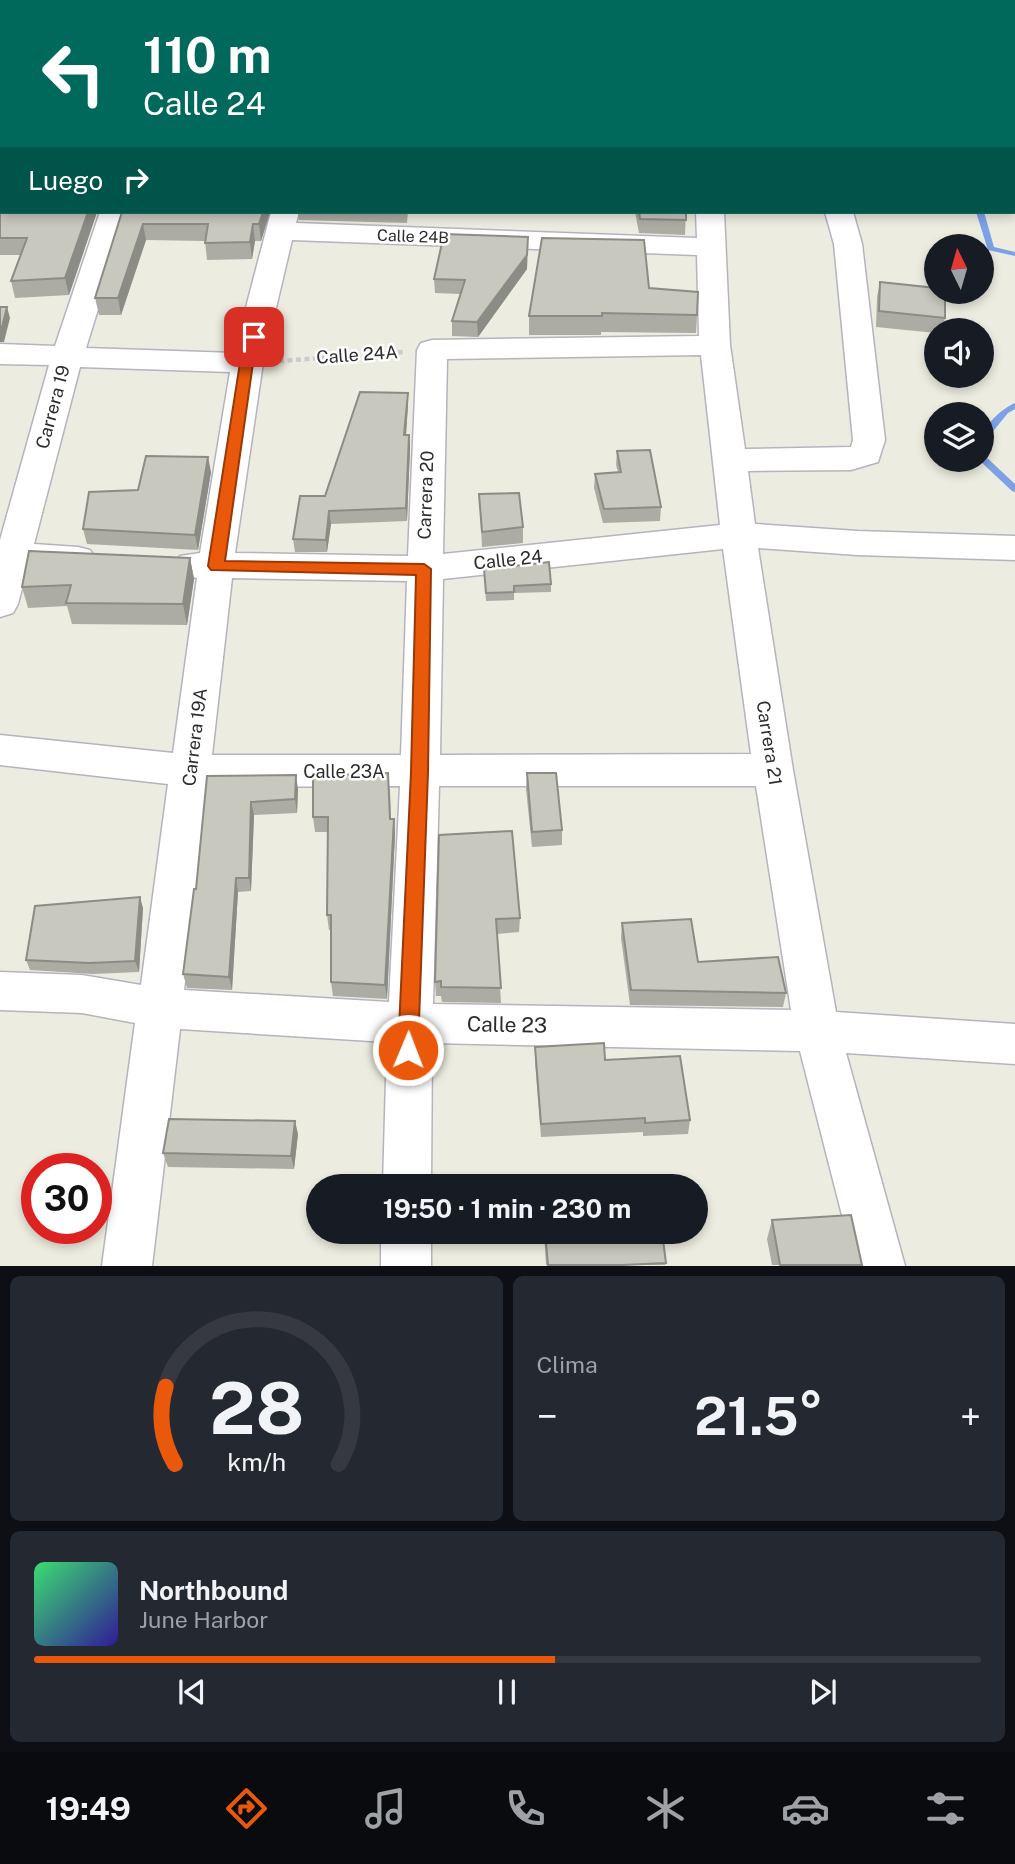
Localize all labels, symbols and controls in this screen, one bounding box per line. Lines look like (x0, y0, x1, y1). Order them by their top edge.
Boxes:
text: 110 m (143, 26, 271, 84)
icon: left (28, 28, 119, 119)
text: Calle 24 (143, 85, 266, 122)
icon: right (117, 161, 155, 199)
text: Luego (28, 165, 103, 196)
street label: Calle 24B (377, 226, 449, 247)
north arrow (924, 234, 994, 304)
map controls (924, 234, 994, 472)
pin (224, 307, 284, 367)
icon: arrive (235, 318, 273, 356)
button: sound (924, 318, 994, 388)
street label: Calle 24A (315, 341, 399, 368)
street label: Carrera 19 (31, 363, 74, 451)
button: layers (924, 402, 994, 472)
street label: Carrera 20 (413, 450, 438, 540)
street label: Calle 24 (473, 545, 543, 574)
street label: Carrera 19A (178, 686, 211, 787)
street label: Carrera 21 (752, 699, 787, 787)
street label: Calle 23A (303, 761, 385, 782)
street label: Calle 23 (467, 1011, 547, 1038)
position arrow (371, 1013, 445, 1087)
speed limit sign: 30 (21, 1153, 112, 1244)
text: 19:50 · 1 min · 230 m (383, 1193, 631, 1224)
text: Clima (537, 1351, 598, 1378)
text: 28 (209, 1366, 304, 1451)
text: 21.5° (694, 1386, 823, 1447)
text: − (537, 1394, 558, 1439)
text: + (960, 1394, 981, 1439)
text: km/h (227, 1447, 286, 1477)
text: Northbound (139, 1575, 288, 1606)
text: June Harbor (139, 1606, 268, 1633)
icon: previous (173, 1673, 211, 1711)
icon: pause (488, 1673, 526, 1711)
icon: next (804, 1673, 842, 1711)
icon: directions (222, 1784, 271, 1833)
icon: music (361, 1784, 410, 1833)
icon: phone (501, 1784, 550, 1833)
icon: climate (641, 1784, 690, 1833)
icon: car (781, 1784, 830, 1833)
icon: filters (921, 1784, 970, 1833)
text: 19:49 (45, 1790, 131, 1827)

